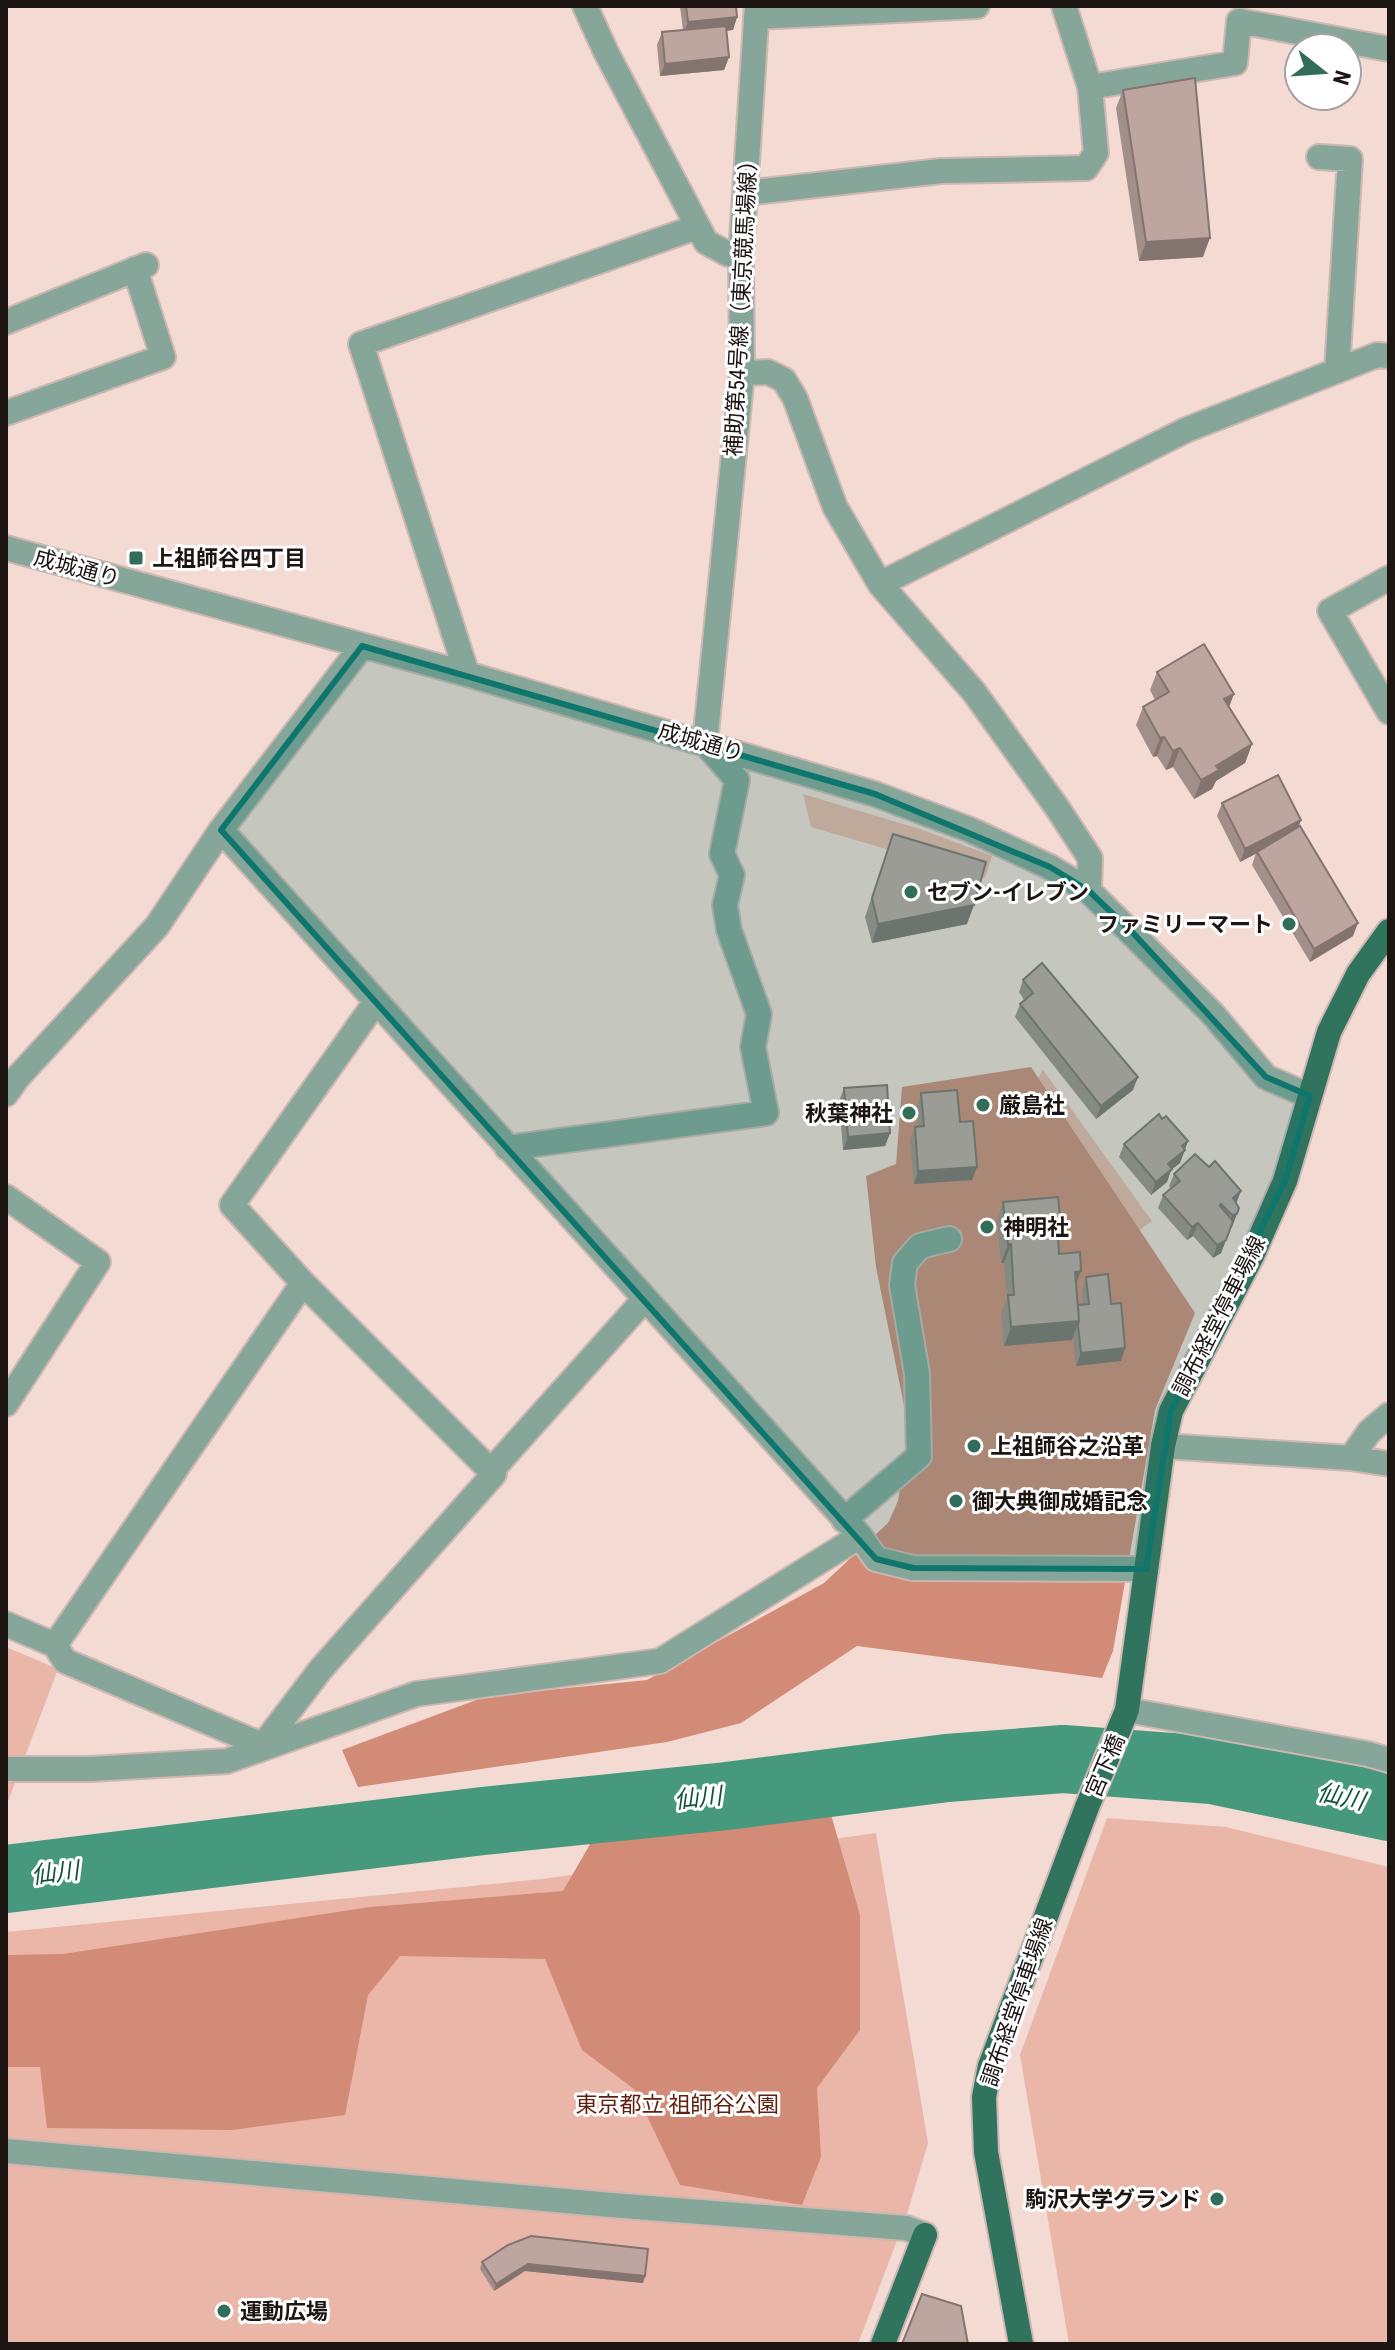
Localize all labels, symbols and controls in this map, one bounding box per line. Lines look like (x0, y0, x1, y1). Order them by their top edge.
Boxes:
north arrow (1283, 32, 1363, 112)
text: N (1328, 68, 1356, 88)
street label: 補助第54号線（東京競馬場線） (720, 149, 762, 457)
street label: 成城通り (31, 545, 123, 591)
place label: 上祖師谷四丁目 (152, 546, 306, 571)
marker: 上祖師谷四丁目 (127, 549, 145, 567)
street label: 成城通り (655, 718, 747, 766)
place label: セブン-イレブン (927, 880, 1089, 905)
marker: セブン-イレブン (902, 883, 920, 901)
place label: ファミリーマート (1097, 912, 1273, 937)
marker: ファミリーマート (1280, 915, 1298, 933)
place label: 厳島社 (999, 1093, 1065, 1118)
marker: 厳島社 (974, 1096, 992, 1114)
place label: 秋葉神社 (805, 1101, 893, 1126)
marker: 秋葉神社 (900, 1104, 918, 1122)
place label: 神明社 (1003, 1215, 1069, 1240)
marker: 神明社 (978, 1218, 996, 1236)
street label: 調布経堂停車場線 (1168, 1232, 1270, 1400)
place label: 上祖師谷之沿革 (990, 1434, 1144, 1459)
marker: 上祖師谷之沿革 (965, 1437, 983, 1455)
place label: 御大典御成婚記念 (972, 1489, 1148, 1514)
marker: 御大典御成婚記念 (947, 1492, 965, 1510)
street label: 宮下橋 (1081, 1731, 1129, 1801)
water label: 仙川 (1315, 1778, 1370, 1816)
water label: 仙川 (673, 1781, 726, 1814)
water label: 仙川 (29, 1856, 84, 1890)
street label: 調布経堂停車場線 (977, 1915, 1057, 2089)
park label: 東京都立 祖師谷公園 (575, 2092, 779, 2117)
place label: 駒沢大学グランド (1025, 2187, 1201, 2212)
marker: 駒沢大学グランド (1208, 2190, 1226, 2208)
place label: 運動広場 (240, 2299, 328, 2324)
marker: 運動広場 (215, 2302, 233, 2320)

